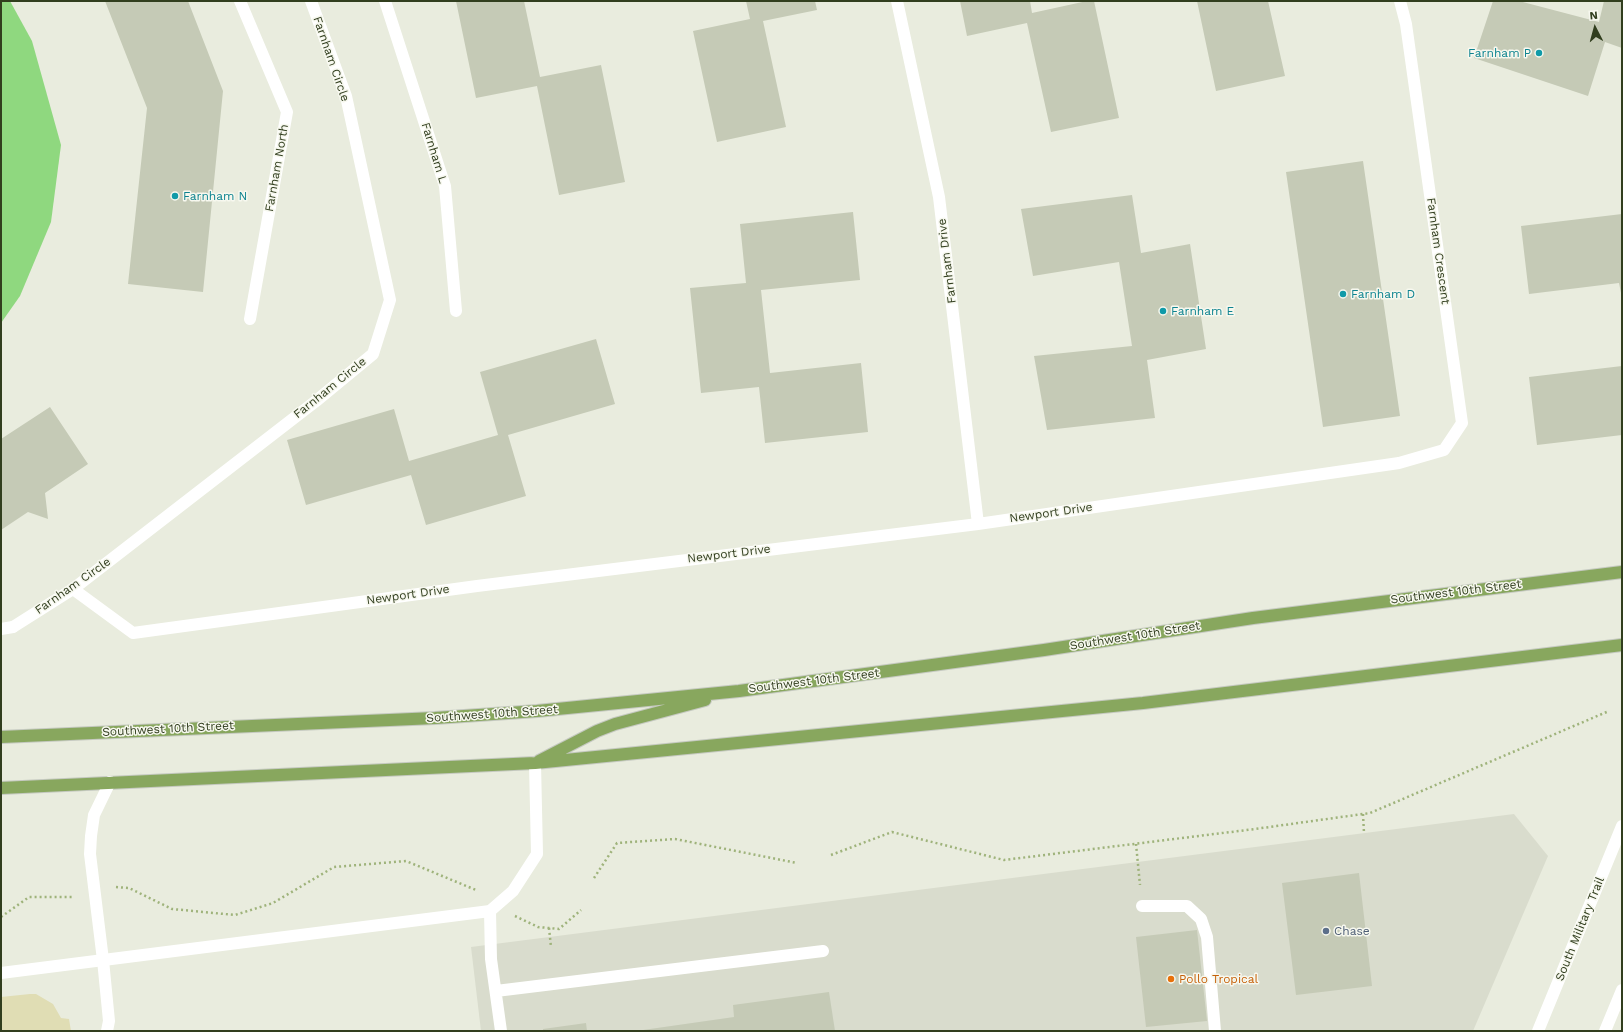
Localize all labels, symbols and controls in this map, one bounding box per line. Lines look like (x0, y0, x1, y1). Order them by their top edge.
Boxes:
north arrow (1575, 8, 1615, 48)
text: N (1589, 9, 1598, 22)
street label: Farnham Circle (310, 15, 352, 103)
place label: Farnham P (1468, 46, 1531, 60)
marker: Farnham P (1534, 48, 1544, 58)
street label: Farnham L (418, 121, 450, 185)
street label: Farnham North (262, 123, 292, 213)
place label: Farnham N (183, 189, 247, 203)
marker: Farnham N (170, 191, 180, 201)
street label: Farnham Crescent (1423, 197, 1453, 305)
street label: Farnham Drive (935, 218, 959, 304)
place label: Farnham D (1351, 287, 1415, 301)
marker: Farnham D (1338, 289, 1348, 299)
place label: Farnham E (1171, 304, 1234, 318)
marker: Farnham E (1158, 306, 1168, 316)
street label: Farnham Circle (291, 354, 369, 422)
street label: Newport Drive (1009, 500, 1093, 526)
street label: Newport Drive (687, 542, 771, 566)
street label: Farnham Circle (32, 555, 114, 617)
street label: Southwest 10th Street (1390, 577, 1522, 607)
street label: Newport Drive (366, 582, 450, 608)
street label: Southwest 10th Street (1069, 619, 1201, 653)
street label: Southwest 10th Street (748, 666, 880, 696)
street label: Southwest 10th Street (426, 702, 558, 726)
street label: Southwest 10th Street (102, 718, 234, 740)
street label: South Military Trail (1553, 875, 1607, 983)
place label: Chase (1334, 924, 1370, 938)
marker: Chase (1321, 926, 1331, 936)
place label: Pollo Tropical (1179, 972, 1258, 986)
marker: Pollo Tropical (1166, 974, 1176, 984)

